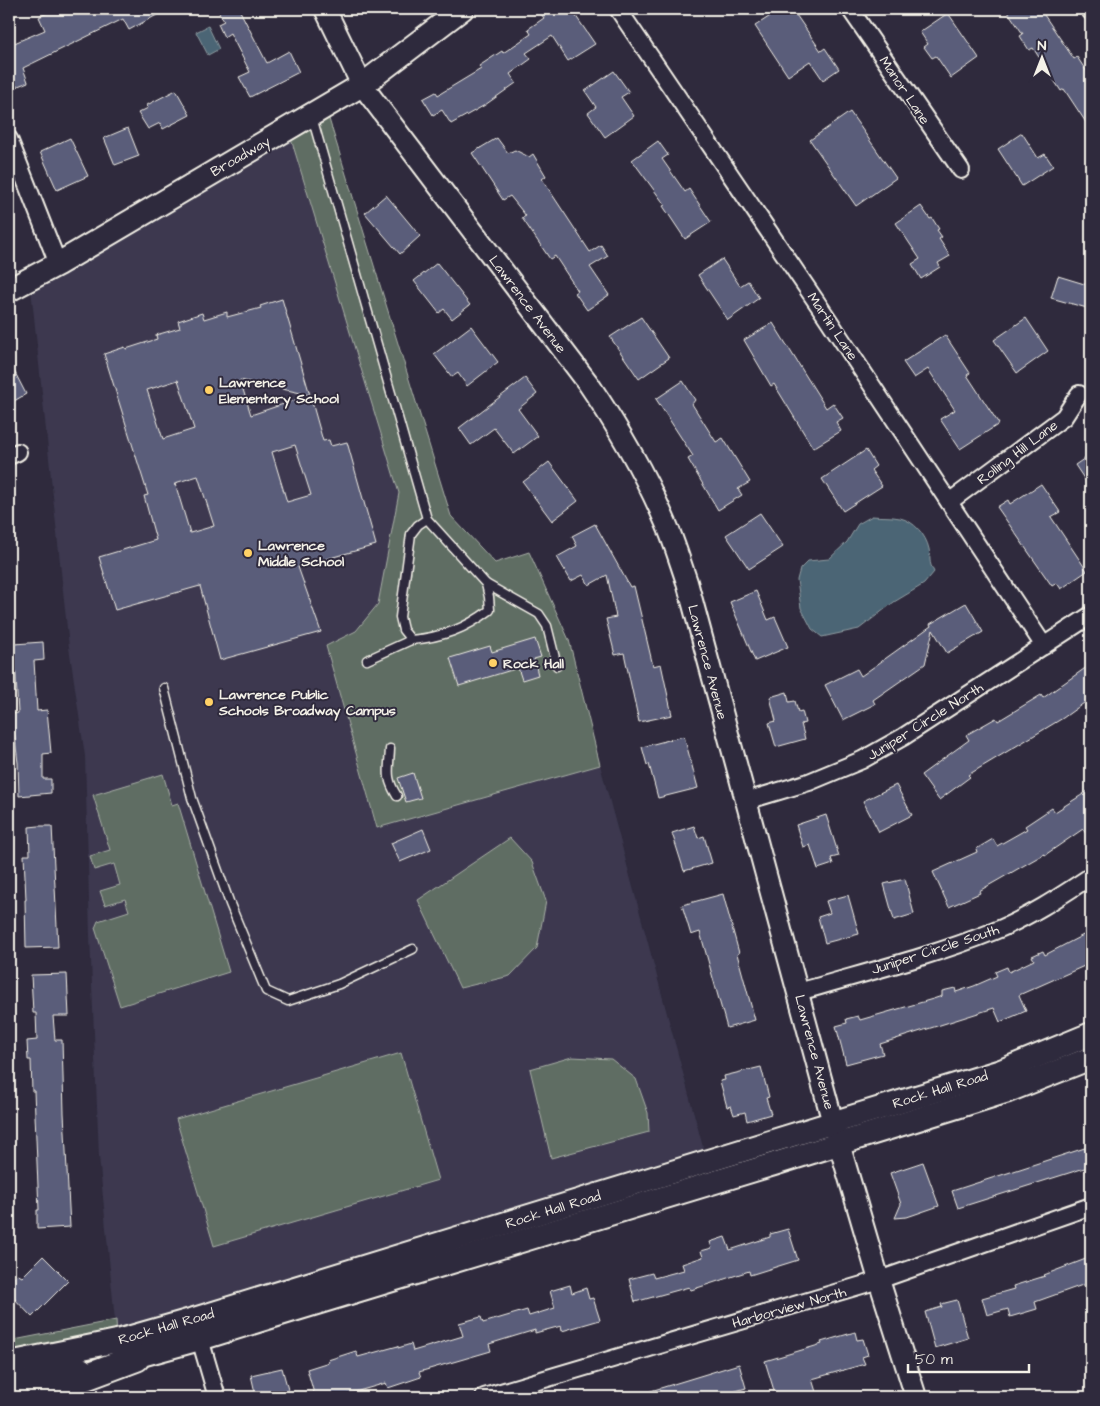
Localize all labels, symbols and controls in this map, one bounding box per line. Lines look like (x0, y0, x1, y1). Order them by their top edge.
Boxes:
north arrow (1018, 32, 1068, 82)
text: N (1038, 36, 1047, 56)
street label: Manor Lane (874, 53, 935, 129)
street label: Broadway (207, 132, 274, 182)
street label: Lawrence Avenue (484, 251, 571, 358)
street label: Martin Lane (802, 289, 863, 365)
place label: Lawrence Elementary School (219, 373, 340, 409)
marker: Lawrence Elementary School (203, 384, 215, 396)
street label: Rolling Hill Lane (973, 416, 1062, 490)
place label: Lawrence Middle School (258, 536, 345, 572)
marker: Lawrence Middle School (242, 547, 254, 559)
street label: Lawrence Avenue (682, 603, 732, 722)
place label: Rock Hall (503, 654, 565, 674)
marker: Rock Hall (487, 657, 499, 669)
street label: Juniper Circle North (864, 678, 987, 766)
place label: Lawrence Public Schools Broadway Campus (218, 685, 396, 721)
marker: Lawrence Public Schools Broadway Campus (203, 696, 215, 708)
street label: Juniper Circle South (869, 920, 1002, 980)
street label: Lawrence Avenue (789, 993, 839, 1112)
street label: Rock Hall Road (890, 1066, 990, 1114)
street label: Rock Hall Road (503, 1186, 603, 1234)
street label: Harborview North (730, 1282, 849, 1334)
street label: Rock Hall Road (116, 1304, 216, 1350)
scale bar (908, 1341, 1029, 1373)
text: 50 m (915, 1349, 953, 1370)

